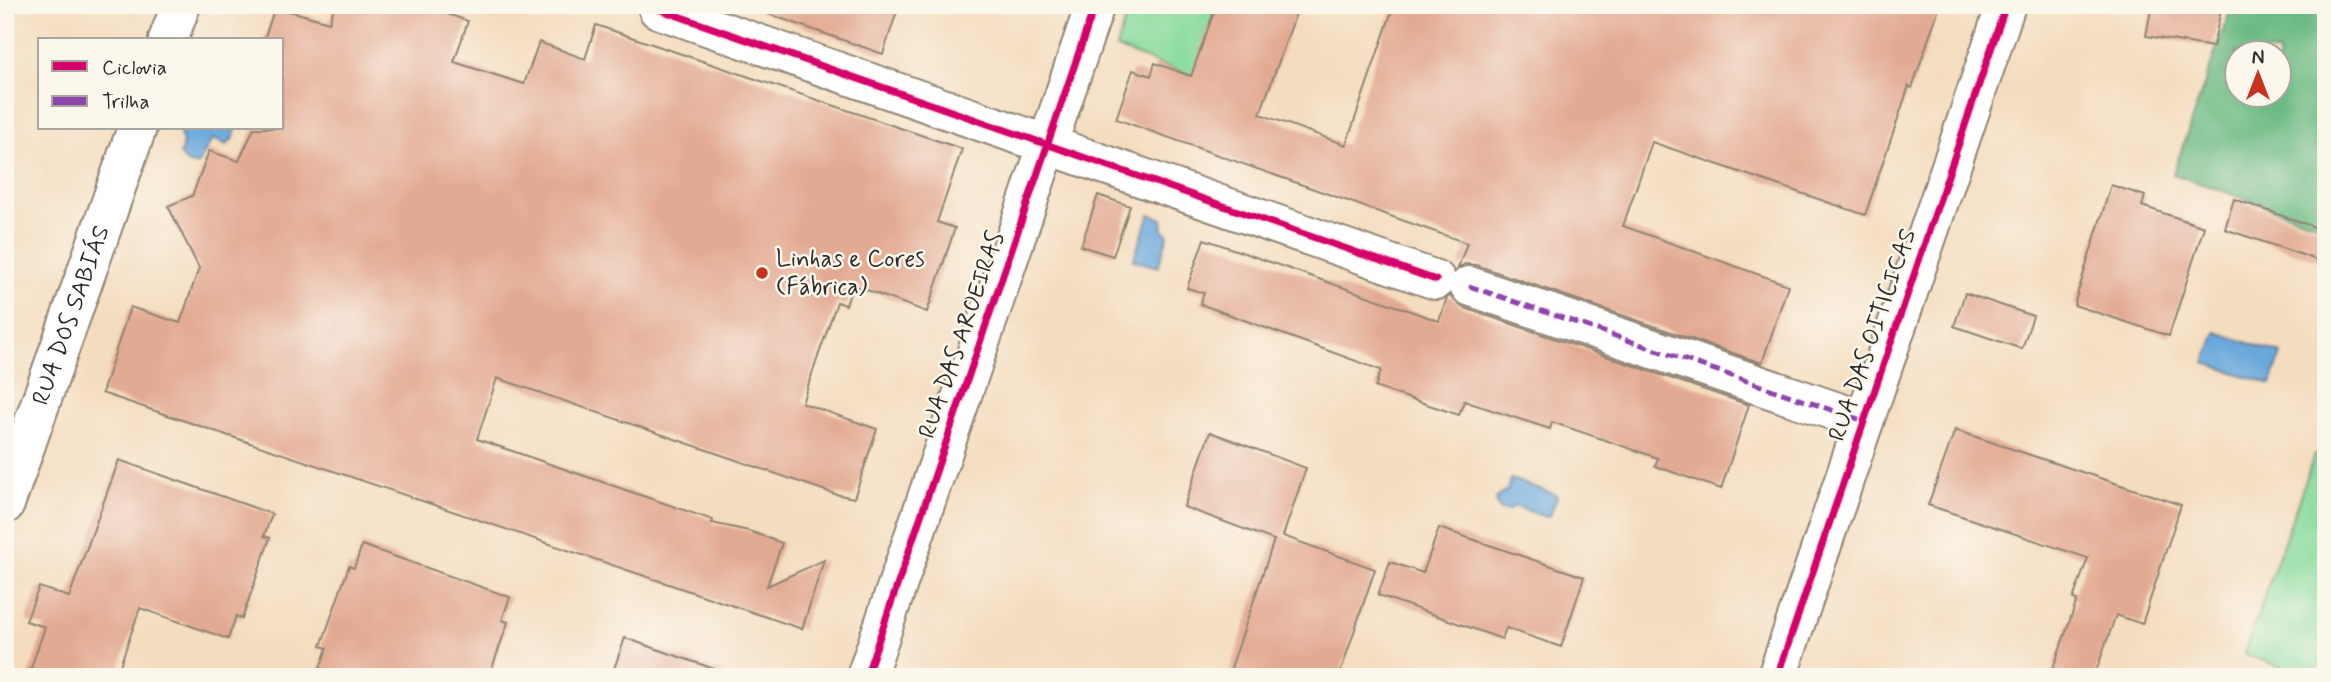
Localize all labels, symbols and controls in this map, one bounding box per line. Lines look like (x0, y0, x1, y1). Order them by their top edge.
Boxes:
legend (38, 38, 284, 130)
north arrow (2222, 38, 2292, 108)
text: N (2252, 46, 2264, 71)
text: Ciclovia (102, 54, 167, 82)
text: Trilha (102, 88, 150, 116)
street label: RUA DOS SABIÁS (25, 221, 117, 409)
street label: RUA DAS OITICICAS (1822, 224, 1924, 446)
street label: RUA DAS AROEIRAS (912, 227, 1012, 443)
place label: Linhas e Cores (Fábrica) (776, 244, 925, 303)
marker: Linhas e Cores (Fábrica) (754, 265, 770, 281)

